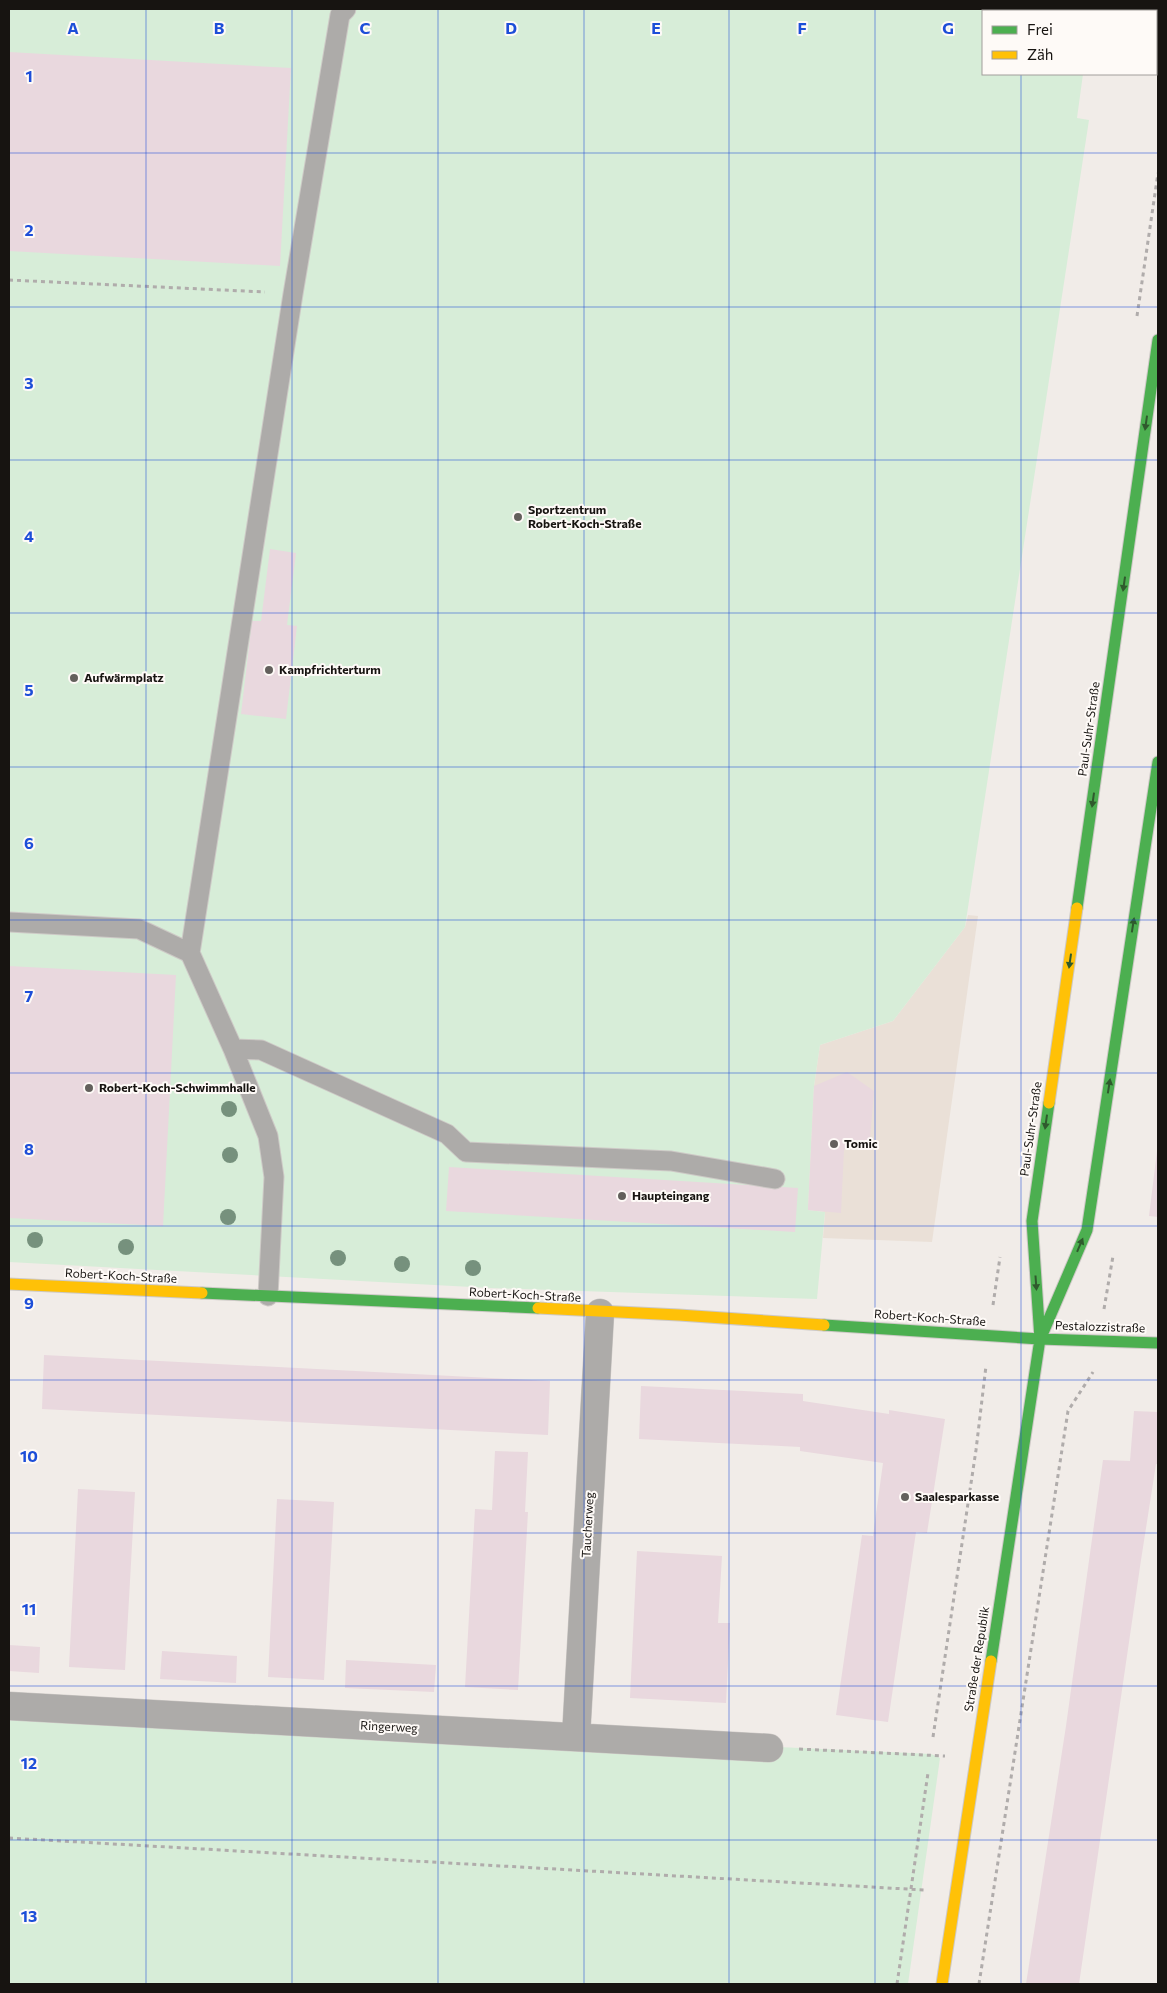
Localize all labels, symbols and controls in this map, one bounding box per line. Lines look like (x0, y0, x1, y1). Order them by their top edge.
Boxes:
legend (982, 10, 1157, 75)
text: A (67, 18, 79, 37)
text: B (214, 18, 225, 37)
text: C (360, 18, 371, 37)
text: D (505, 18, 517, 37)
text: E (651, 18, 661, 37)
text: F (797, 18, 807, 37)
text: G (942, 18, 954, 37)
text: Frei (1027, 20, 1053, 38)
text: Zäh (1027, 45, 1053, 63)
text: 1 (25, 66, 33, 85)
text: 2 (24, 220, 34, 239)
text: 3 (24, 373, 34, 392)
one-way arrow (1142, 415, 1150, 431)
place label: Sportzentrum Robert-Koch-Straße (528, 502, 641, 530)
marker: Sportzentrum Robert-Koch-Straße (512, 511, 524, 523)
text: 4 (24, 526, 34, 545)
one-way arrow (1119, 576, 1127, 592)
place label: Kampfrichterturm (279, 662, 381, 676)
marker: Kampfrichterturm (263, 664, 275, 676)
place label: Aufwärmplatz (84, 670, 164, 684)
marker: Aufwärmplatz (68, 672, 80, 684)
text: 5 (24, 680, 34, 699)
street label: Paul-Suhr-Straße (1074, 681, 1102, 777)
one-way arrow (1089, 792, 1097, 808)
text: 6 (24, 833, 34, 852)
one-way arrow (1130, 917, 1138, 933)
one-way arrow (1065, 953, 1073, 969)
text: 7 (25, 986, 34, 1005)
one-way arrow (1105, 1078, 1113, 1094)
place label: Robert-Koch-Schwimmhalle (99, 1080, 256, 1094)
street label: Paul-Suhr-Straße (1016, 1081, 1044, 1177)
marker: Robert-Koch-Schwimmhalle (83, 1082, 95, 1094)
one-way arrow (1042, 1114, 1050, 1130)
place label: Tomic (844, 1136, 878, 1150)
marker: Tomic (828, 1138, 840, 1150)
text: 8 (24, 1139, 34, 1158)
place label: Haupteingang (632, 1188, 710, 1202)
marker: Haupteingang (616, 1190, 628, 1202)
one-way arrow (1077, 1238, 1085, 1253)
street label: Robert-Koch-Straße (65, 1265, 177, 1285)
one-way arrow (1033, 1275, 1041, 1291)
street label: Robert-Koch-Straße (469, 1284, 581, 1304)
text: 9 (24, 1293, 34, 1312)
street label: Robert-Koch-Straße (874, 1306, 986, 1328)
street label: Pestalozzistraße (1055, 1317, 1145, 1335)
text: 10 (20, 1446, 38, 1465)
place label: Saalesparkasse (915, 1489, 999, 1503)
street label: Taucherweg (578, 1491, 596, 1558)
marker: Saalesparkasse (899, 1491, 911, 1503)
text: 11 (22, 1599, 36, 1618)
street label: Straße der Republik (961, 1605, 991, 1713)
street label: Ringerweg (360, 1717, 419, 1735)
text: 12 (21, 1753, 37, 1772)
text: 13 (21, 1906, 37, 1925)

